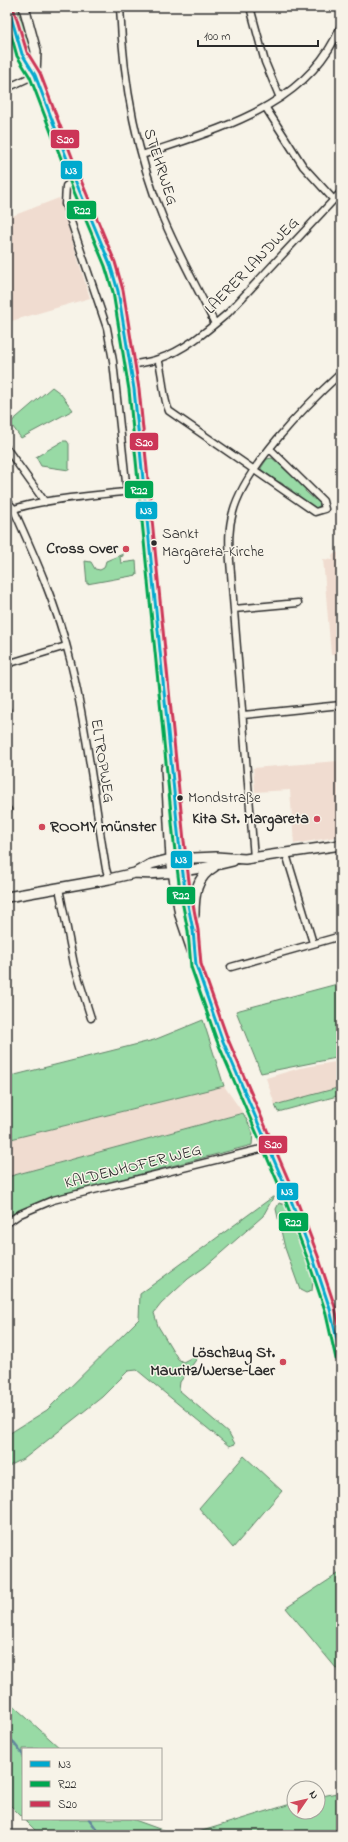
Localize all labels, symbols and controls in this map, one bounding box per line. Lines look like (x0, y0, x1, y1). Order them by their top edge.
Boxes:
scale bar (198, 22, 318, 48)
text: 100 m (204, 28, 231, 46)
street label: STEHRWEG (136, 126, 184, 208)
line badge: S20 (50, 129, 80, 149)
text: S20 (56, 132, 74, 148)
line badge: N3 (60, 160, 83, 180)
text: N3 (65, 163, 77, 179)
line badge: R22 (66, 200, 97, 220)
text: R22 (72, 203, 91, 219)
street label: LAERER LANDWEG (199, 212, 305, 320)
line badge: S20 (129, 432, 159, 451)
text: S20 (135, 435, 153, 451)
line badge: R22 (124, 480, 154, 499)
text: R22 (129, 483, 148, 499)
line badge: N3 (135, 501, 158, 520)
text: N3 (140, 503, 152, 519)
place label: Sankt Margareta-Kirche (162, 523, 264, 564)
place label: Cross Over (46, 537, 119, 561)
marker: Sankt Margareta-Kirche (149, 538, 159, 548)
marker: Cross Over (121, 544, 131, 554)
street label: ELTROPWEG (84, 717, 120, 805)
place label: Mondstraße (188, 787, 261, 809)
marker: Mondstraße (175, 793, 185, 803)
place label: Kita St. Margareta (192, 807, 309, 832)
marker: Kita St. Margareta (312, 814, 322, 824)
place label: ROOMY münster (49, 815, 157, 839)
marker: ROOMY münster (37, 822, 47, 832)
line badge: N3 (170, 850, 193, 869)
text: N3 (175, 852, 187, 868)
line badge: R22 (166, 886, 196, 905)
text: R22 (171, 888, 190, 904)
line badge: S20 (258, 1135, 288, 1154)
text: S20 (264, 1137, 282, 1153)
street label: KALDENHOFER WEG (62, 1138, 204, 1196)
line badge: N3 (276, 1182, 299, 1201)
text: N3 (281, 1184, 293, 1200)
line badge: R22 (278, 1212, 309, 1232)
text: R22 (283, 1215, 302, 1231)
place label: Löschzug St. Mauritz/Werse-Laer (150, 1341, 276, 1383)
marker: Löschzug St. Mauritz/Werse-Laer (278, 1357, 288, 1367)
legend (22, 1748, 162, 1820)
text: N3 (58, 1756, 71, 1774)
text: R22 (58, 1776, 77, 1794)
north arrow (286, 1780, 326, 1820)
text: N (305, 1787, 322, 1803)
text: S20 (58, 1796, 77, 1814)

